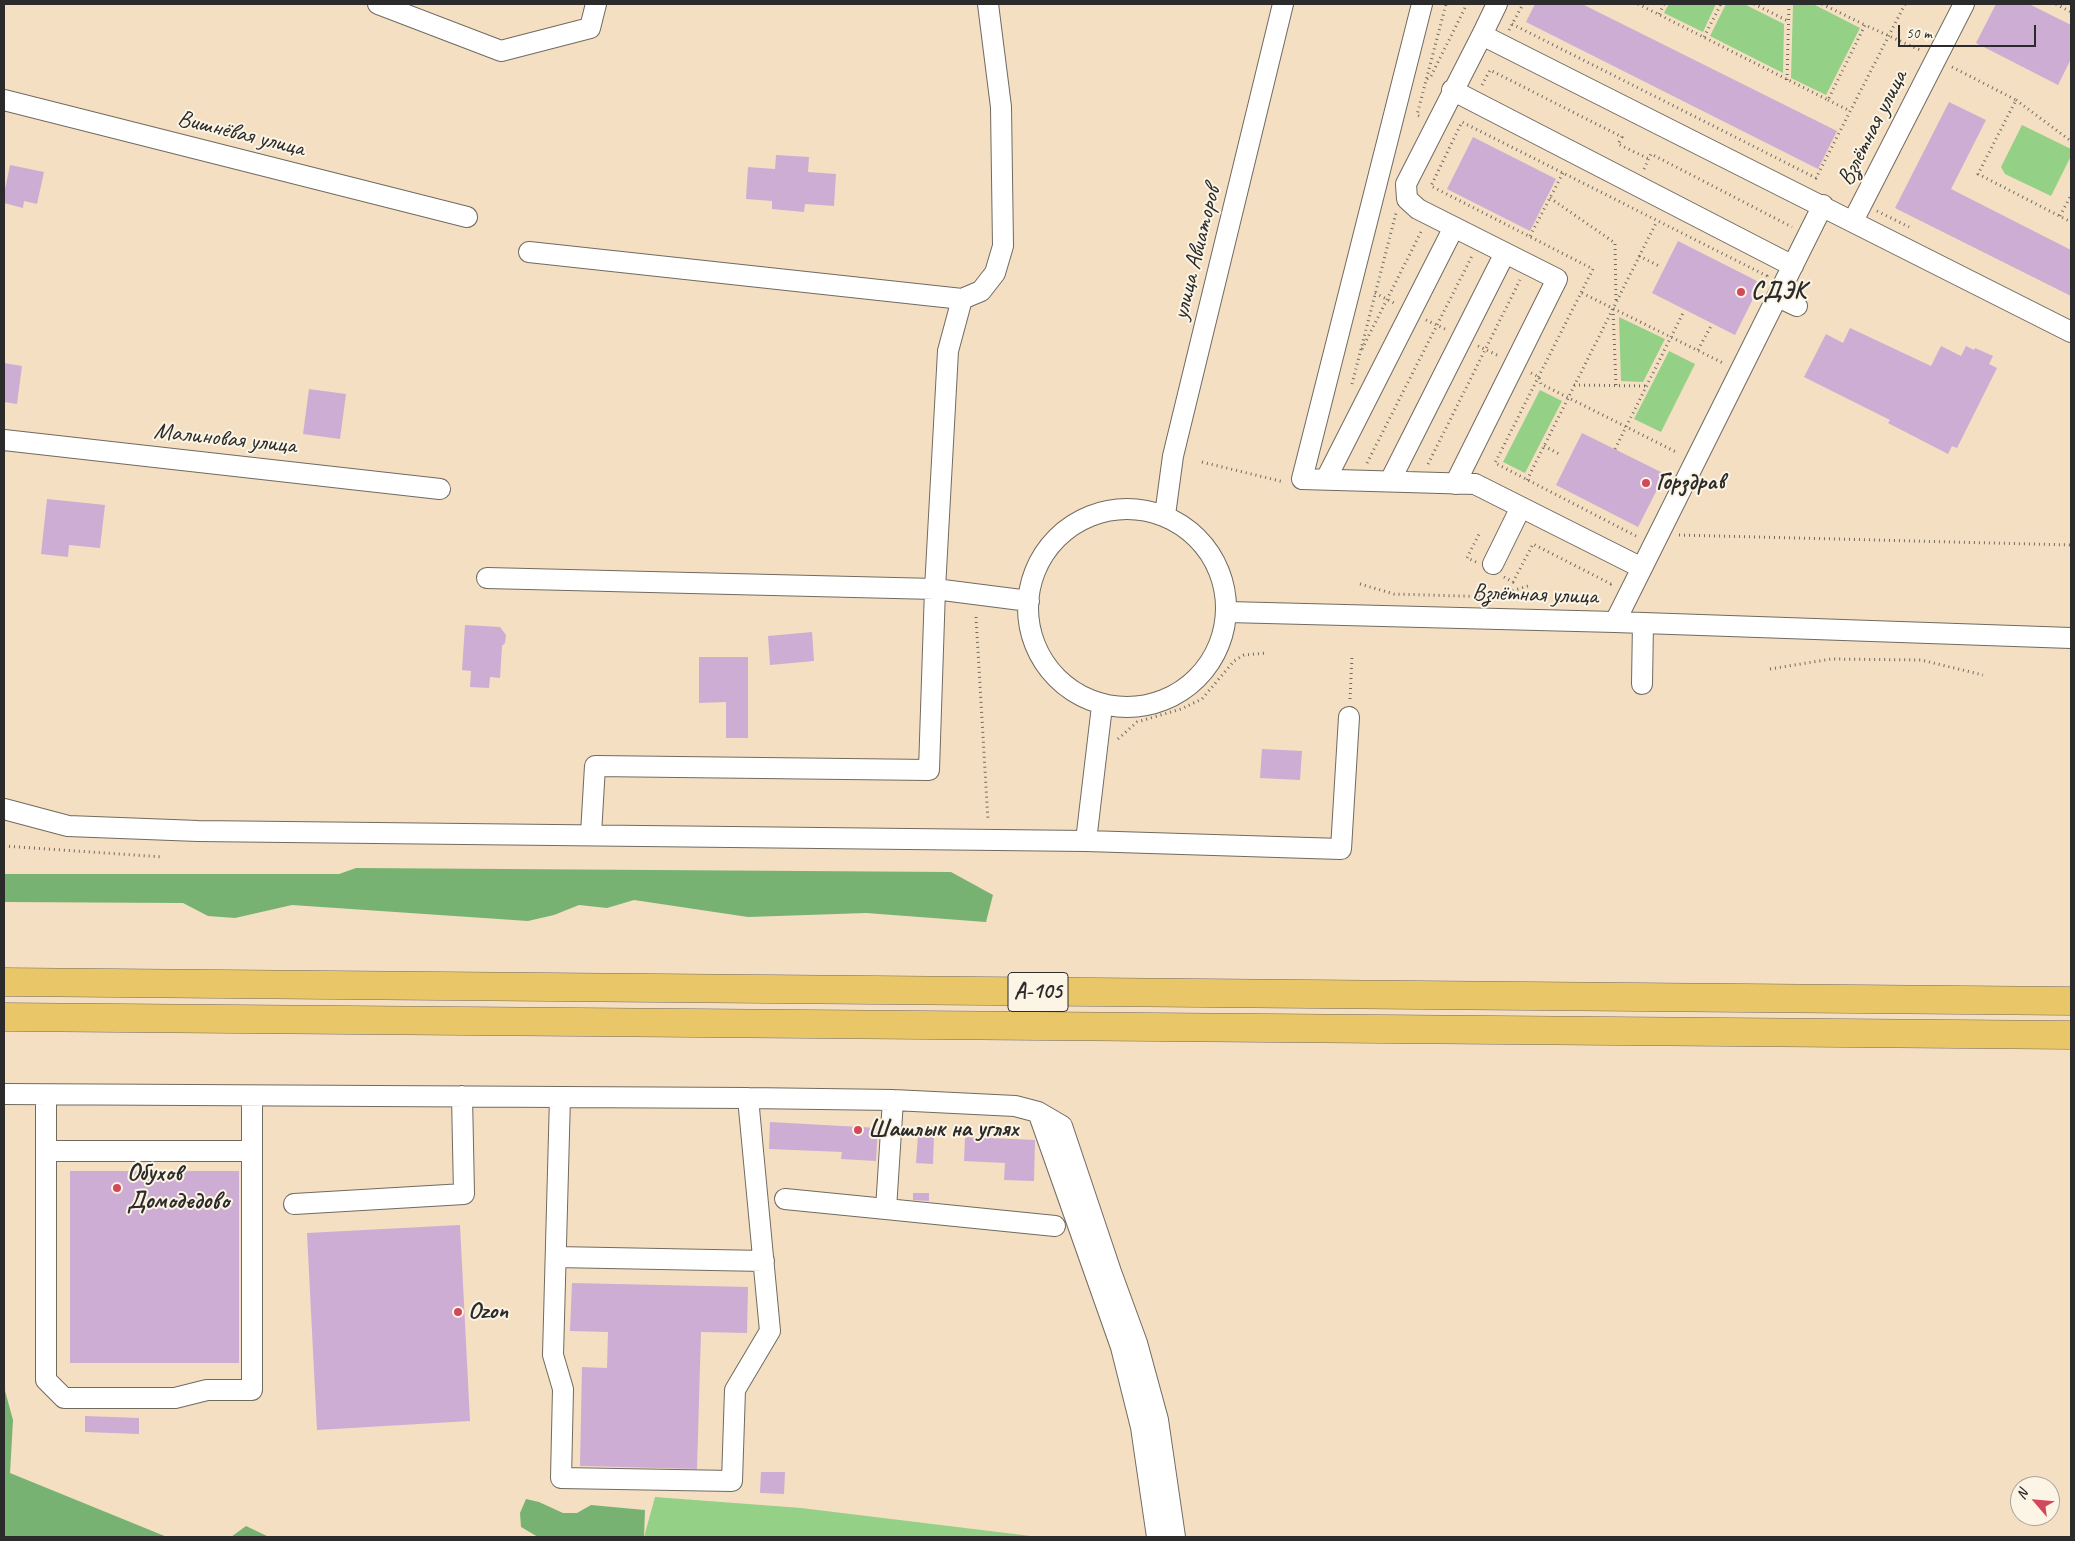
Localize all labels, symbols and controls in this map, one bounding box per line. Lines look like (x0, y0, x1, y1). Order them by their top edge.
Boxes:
scale bar (1900, 15, 2038, 47)
text: 50 m (1906, 24, 1932, 43)
street label: Взлётная улица (1832, 66, 1914, 190)
street label: Вишнёвая улица (175, 104, 307, 164)
street label: улица Авиаторов (1166, 183, 1228, 323)
place label: СДЭК (1751, 278, 1806, 306)
marker: СДЭК (1735, 286, 1747, 298)
street label: Малиновая улица (152, 417, 298, 461)
place label: Горздрав (1656, 469, 1725, 497)
marker: Горздрав (1640, 477, 1652, 489)
street label: Взлётная улица (1472, 578, 1598, 612)
road number: А-105 (1008, 972, 1068, 1012)
place label: Шашлык на углях (868, 1116, 1018, 1144)
marker: Шашлык на углях (852, 1124, 864, 1136)
place label: Обухов Домодедово (127, 1160, 229, 1216)
marker: Обухов Домодедово (111, 1182, 123, 1194)
place label: Ozon (468, 1298, 508, 1326)
marker: Ozon (452, 1306, 464, 1318)
north arrow (2010, 1476, 2060, 1526)
text: N (2013, 1487, 2032, 1502)

